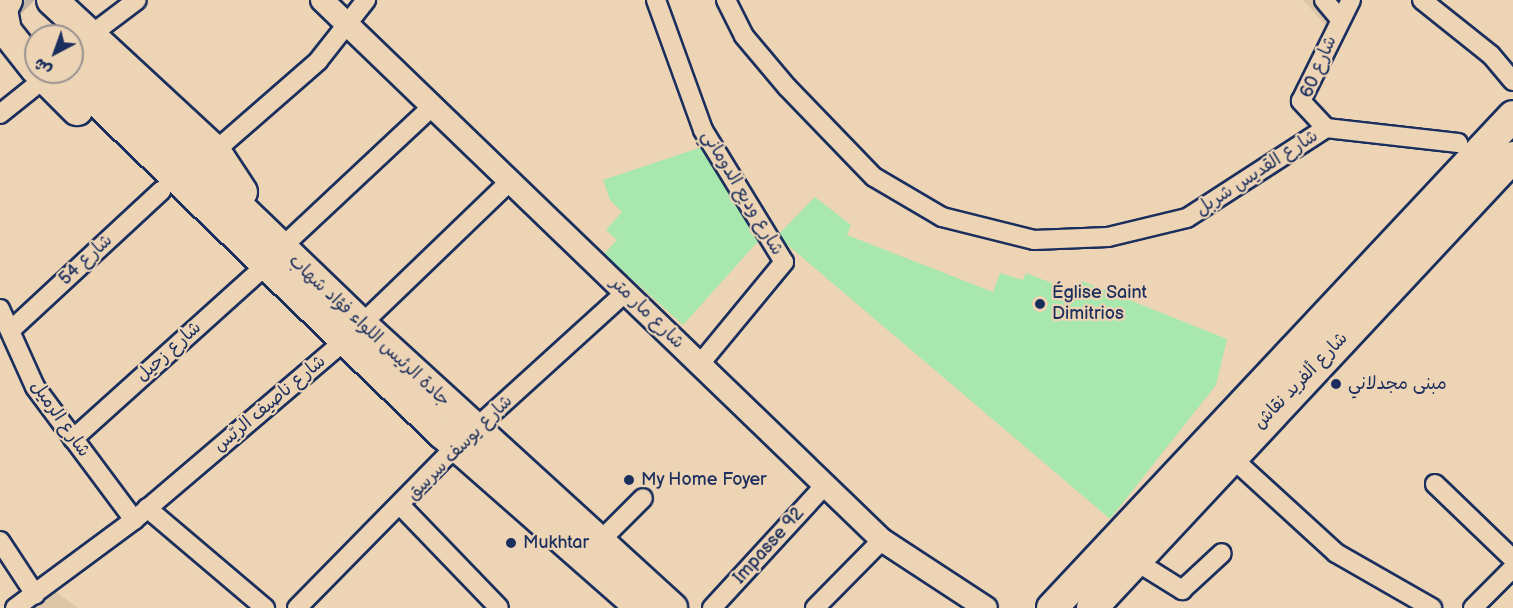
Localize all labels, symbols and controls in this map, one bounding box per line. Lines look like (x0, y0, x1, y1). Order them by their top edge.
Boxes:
north arrow (24, 24, 84, 84)
street label: شارع 60 (1296, 33, 1342, 101)
text: ش (30, 54, 56, 79)
street label: شارع القديس شربل (1192, 125, 1322, 221)
street label: شارع وديع الدوماني (696, 127, 788, 259)
street label: شارع 54 (55, 230, 117, 290)
street label: جادة الرئيس اللواء فؤاد شهاب (284, 250, 454, 412)
street label: شارع مار متر (606, 272, 688, 354)
place label: Église Saint Dimitrios (1052, 283, 1147, 326)
marker: Église Saint Dimitrios (1033, 297, 1047, 311)
street label: شارع زحيل (132, 317, 206, 387)
street label: شارع ألفريد نقاش (1249, 328, 1353, 434)
street label: شارع ناصيف الريّس (210, 351, 330, 457)
place label: مبنى مجدلاني (1348, 373, 1447, 395)
street label: شارع الرميل (26, 376, 94, 462)
marker: مبنى مجدلاني (1329, 377, 1343, 391)
street label: شارع يوسف سرسق (403, 391, 517, 505)
place label: My Home Foyer (641, 469, 768, 491)
marker: My Home Foyer (622, 473, 636, 487)
street label: Impasse 92 (729, 503, 809, 589)
place label: Mukhtar (523, 532, 589, 554)
marker: Mukhtar (504, 536, 518, 550)

